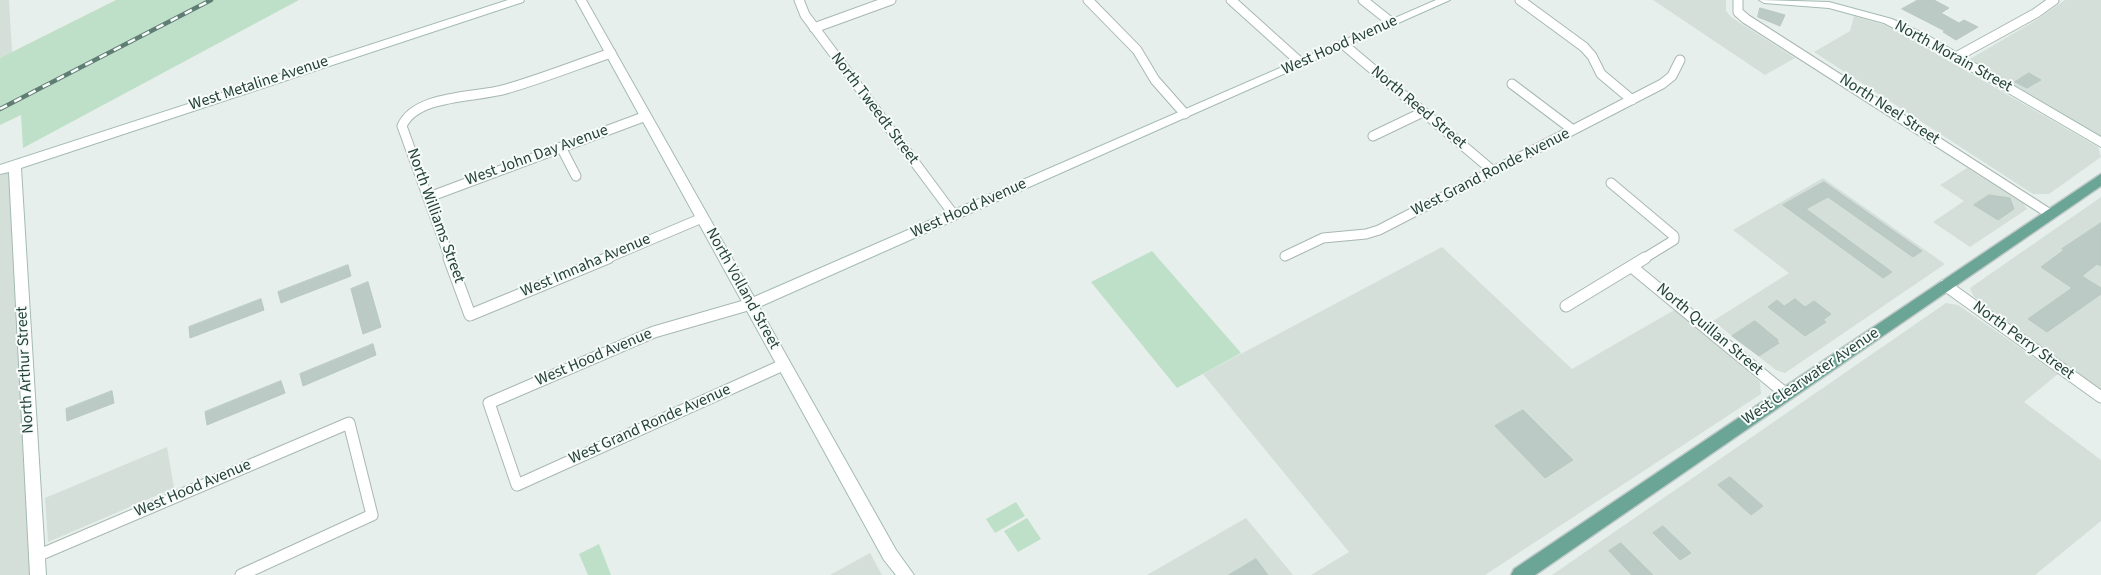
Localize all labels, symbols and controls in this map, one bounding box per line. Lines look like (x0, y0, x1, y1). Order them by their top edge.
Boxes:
street label: West Hood Avenue (1279, 12, 1401, 80)
street label: North Morain Street (1891, 17, 2015, 97)
street label: North Tweedt Street (826, 49, 922, 169)
street label: West Metaline Avenue (187, 52, 331, 116)
street label: North Reed Street (1366, 62, 1470, 154)
street label: North Neel Street (1835, 71, 1943, 149)
street label: West John Day Avenue (463, 121, 611, 191)
street label: West Grand Ronde Avenue (1409, 125, 1573, 221)
street label: North Williams Street (402, 146, 468, 286)
street label: West Hood Avenue (908, 175, 1030, 243)
street label: North Volland Street (701, 225, 783, 353)
street label: West Imnaha Avenue (518, 230, 654, 302)
street label: North Quillan Street (1652, 280, 1766, 380)
street label: North Perry Street (1969, 298, 2077, 384)
street label: North Arthur Street (13, 306, 39, 434)
street label: West Clearwater Avenue (1739, 324, 1883, 430)
street label: West Hood Avenue (533, 325, 655, 391)
street label: West Grand Ronde Avenue (566, 381, 734, 469)
street label: West Hood Avenue (132, 456, 254, 522)

